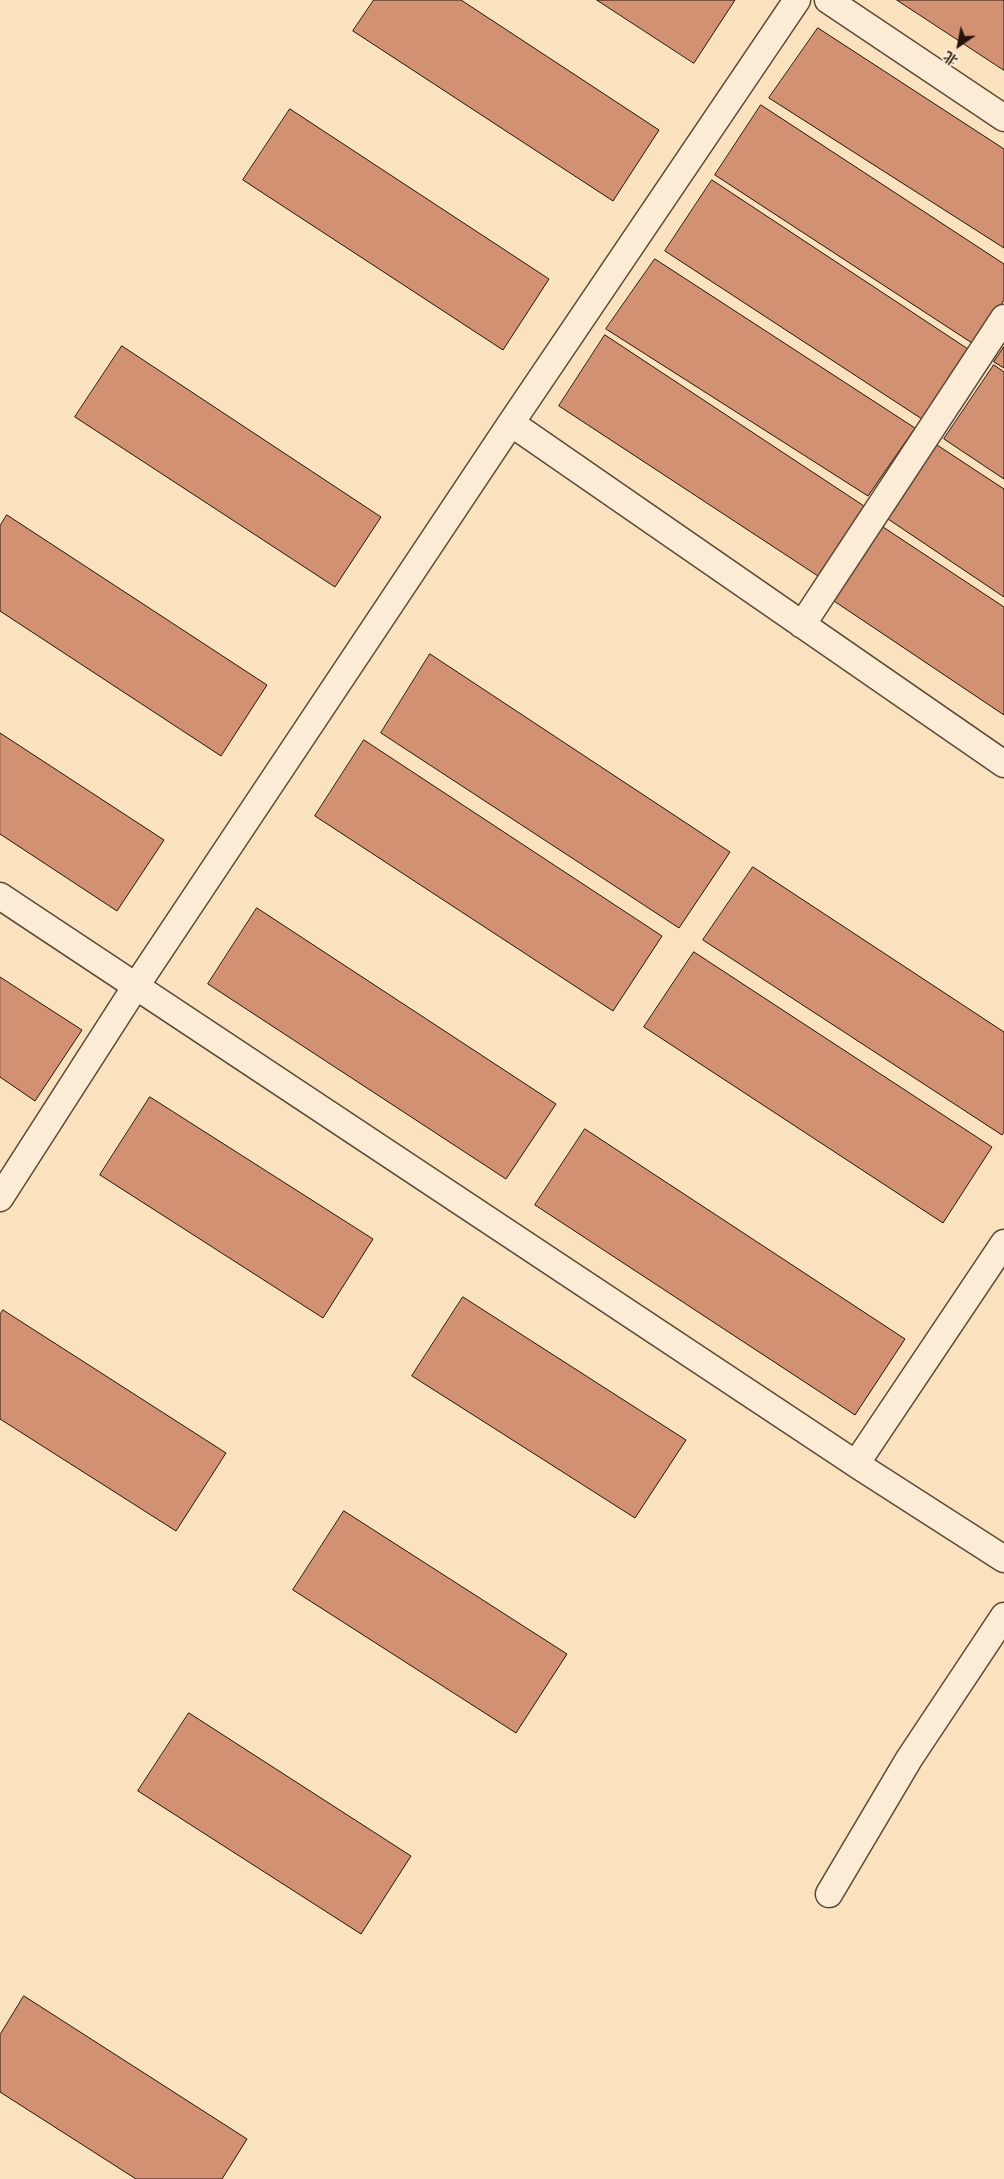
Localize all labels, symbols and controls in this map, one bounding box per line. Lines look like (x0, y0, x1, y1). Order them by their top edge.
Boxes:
north arrow (934, 20, 984, 70)
text: 北 (940, 47, 961, 69)

